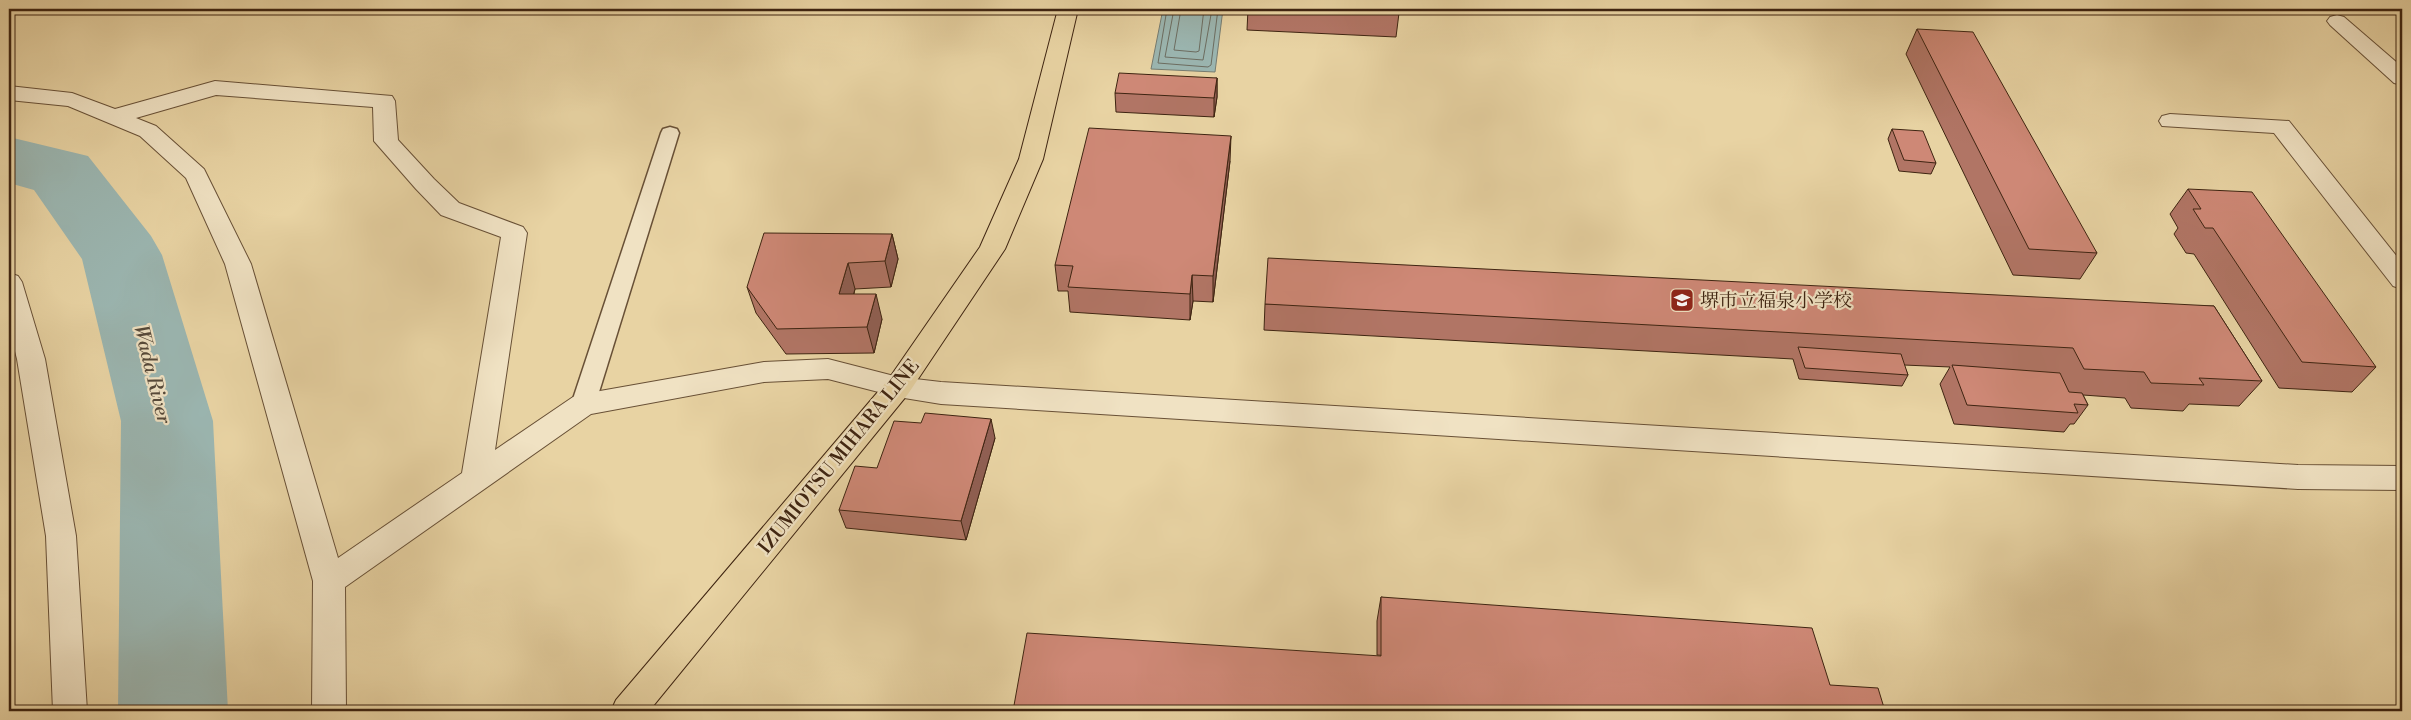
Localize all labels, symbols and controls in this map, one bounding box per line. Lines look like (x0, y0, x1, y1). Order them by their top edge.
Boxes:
school or university icon: 堺市立福泉小学校 (1669, 287, 1695, 313)
place label: 堺市立福泉小学校 (1700, 289, 1852, 313)
water label: Wada River (127, 322, 176, 427)
street label: IZUMIOTSU MIHARA LINE (753, 355, 925, 559)

